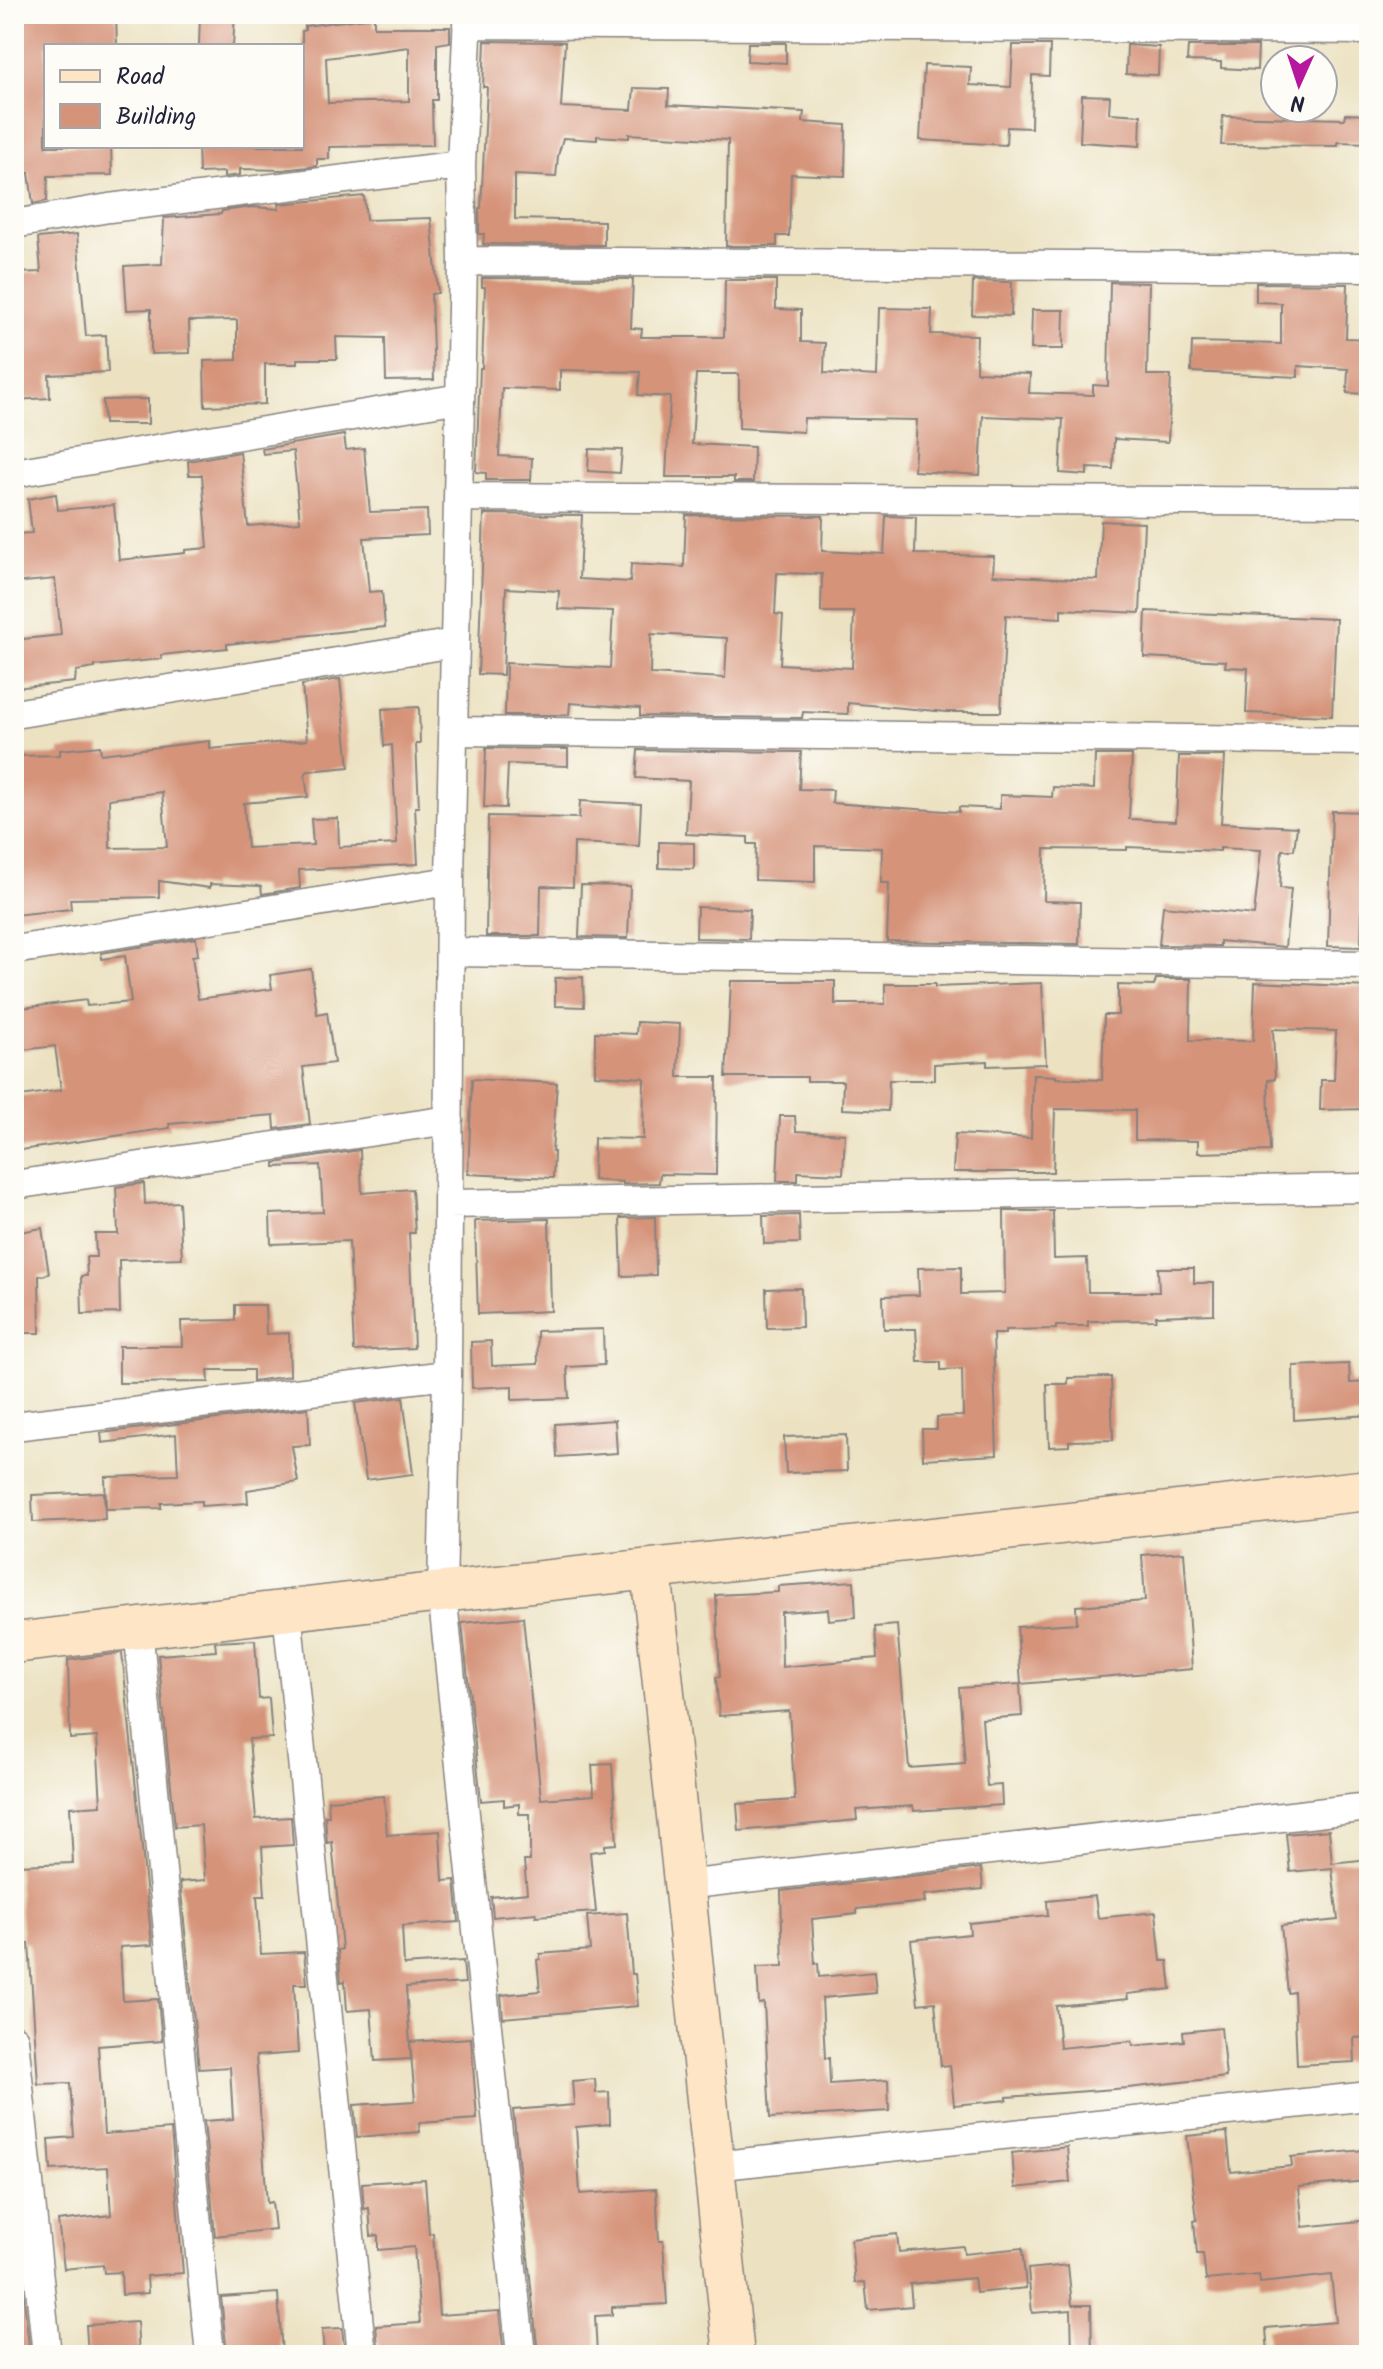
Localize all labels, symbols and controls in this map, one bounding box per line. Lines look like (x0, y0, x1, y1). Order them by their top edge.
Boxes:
legend (44, 44, 304, 148)
north arrow (1259, 44, 1339, 124)
text: Road (116, 58, 165, 97)
text: N (1290, 84, 1306, 119)
text: Building (116, 98, 196, 137)

